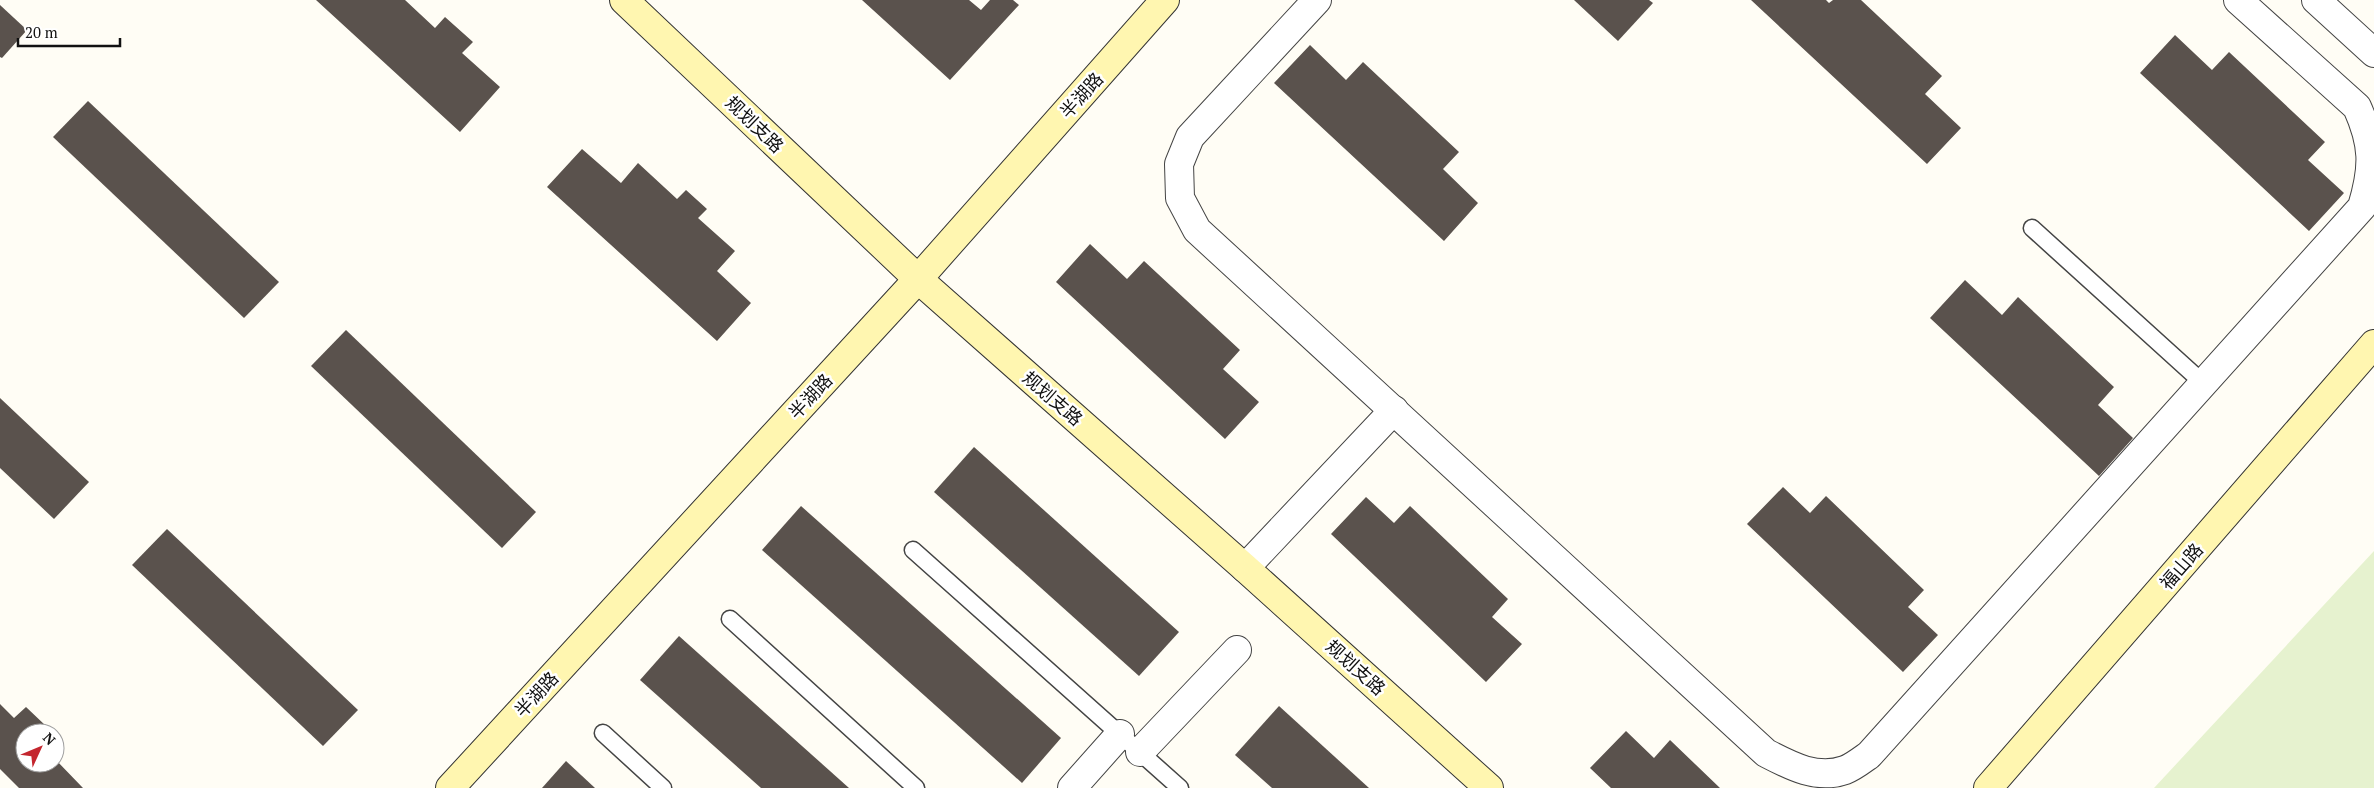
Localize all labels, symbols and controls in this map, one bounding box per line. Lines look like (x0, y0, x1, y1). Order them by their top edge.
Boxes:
scale bar (18, 15, 120, 47)
text: 20 m (25, 22, 58, 42)
street label: 半湖路 (1054, 67, 1108, 123)
street label: 规划支路 (721, 90, 789, 158)
street label: 规划支路 (1018, 365, 1088, 431)
street label: 半湖路 (783, 368, 837, 424)
street label: 福山路 (2154, 538, 2208, 594)
street label: 规划支路 (1321, 634, 1391, 700)
street label: 半湖路 (509, 666, 563, 722)
north arrow (15, 723, 65, 773)
text: N (39, 728, 60, 749)

